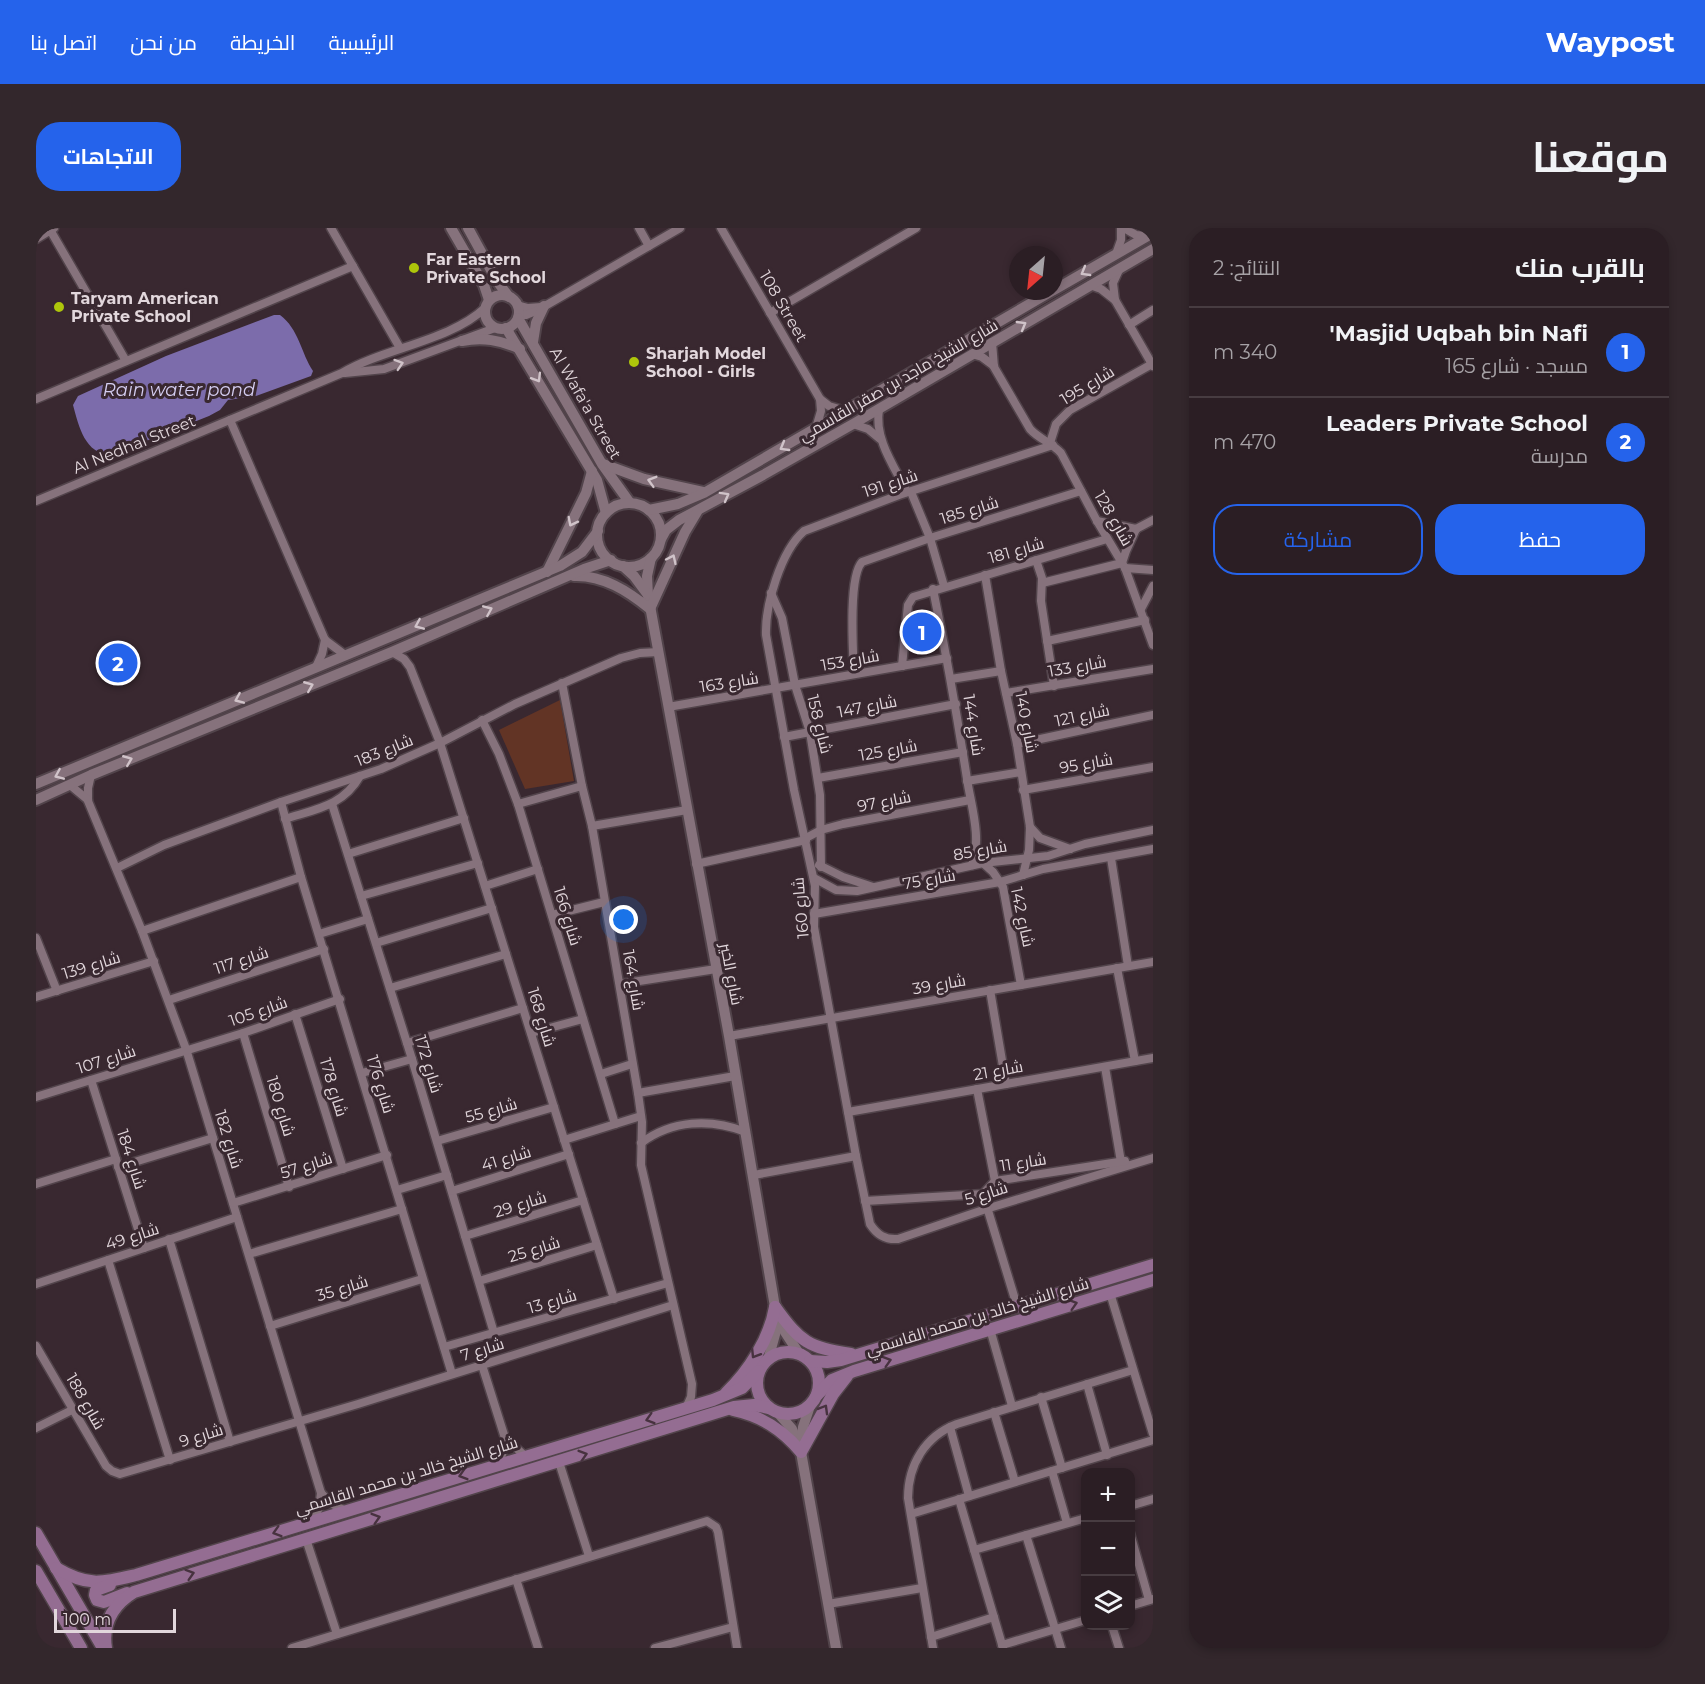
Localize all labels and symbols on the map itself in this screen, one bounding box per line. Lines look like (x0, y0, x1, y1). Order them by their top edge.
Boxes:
north arrow (1009, 246, 1063, 300)
place label: Far Eastern Private School (426, 250, 546, 287)
marker: Far Eastern Private School (407, 261, 421, 275)
one-way arrow (1081, 265, 1091, 276)
street label: 108 Street (756, 267, 812, 346)
place label: Taryam American Private School (71, 289, 219, 326)
marker: Taryam American Private School (52, 300, 66, 314)
street label: شارع الشيخ ماجد بن صقر القاسمي (795, 315, 1003, 449)
one-way arrow (1016, 321, 1026, 332)
street label: Al Wafa'a Street (546, 344, 626, 463)
place label: Sharjah Model School - Girls (646, 344, 766, 381)
marker: Sharjah Model School - Girls (627, 355, 641, 369)
one-way arrow (393, 359, 404, 371)
street label: شارع 195 (1057, 362, 1119, 411)
one-way arrow (530, 372, 541, 382)
water label: Rain water pond (103, 379, 256, 401)
street label: Al Nedhal Street (70, 411, 199, 478)
one-way arrow (780, 440, 790, 451)
street label: شارع 191 (860, 466, 921, 503)
one-way arrow (647, 476, 658, 488)
street label: شارع 128 (1089, 487, 1137, 550)
one-way arrow (719, 492, 730, 503)
street label: شارع 185 (938, 493, 1001, 530)
one-way arrow (568, 516, 579, 527)
street label: شارع 181 (986, 533, 1047, 569)
one-way arrow (665, 555, 677, 566)
one-way arrow (482, 605, 493, 617)
pin: 1 (902, 610, 942, 654)
one-way arrow (414, 618, 425, 630)
pin: 2 (98, 640, 137, 686)
street label: شارع 153 (819, 646, 881, 677)
street label: شارع 133 (1046, 652, 1108, 683)
street label: شارع 163 (698, 668, 760, 699)
one-way arrow (302, 681, 313, 693)
street label: شارع 140 (1009, 690, 1042, 755)
street label: شارع 147 (836, 691, 899, 724)
one-way arrow (234, 692, 245, 704)
street label: شارع 158 (801, 693, 836, 756)
street label: شارع 144 (957, 693, 988, 758)
street label: شارع 121 (1053, 700, 1112, 733)
street label: شارع 183 (353, 730, 416, 772)
street label: شارع 125 (857, 736, 919, 767)
street label: شارع 95 (1058, 749, 1115, 780)
one-way arrow (122, 755, 133, 767)
one-way arrow (54, 768, 65, 780)
street label: شارع 97 (856, 787, 913, 818)
street label: شارع 85 (952, 836, 1009, 867)
street label: شارع 75 (901, 866, 957, 895)
street label: شارع 160 (788, 876, 815, 939)
street label: شارع 166 (548, 884, 585, 948)
street label: شارع 142 (1005, 885, 1038, 949)
your location (609, 905, 638, 934)
street label: شارع الخير (714, 940, 747, 1007)
street label: شارع 117 (212, 943, 271, 980)
street label: شارع 139 (60, 948, 123, 985)
street label: شارع 164 (617, 948, 648, 1012)
street label: شارع 39 (911, 970, 968, 1001)
street label: شارع 168 (522, 985, 560, 1050)
street label: شارع 105 (226, 993, 291, 1032)
street label: شارع 172 (409, 1033, 446, 1096)
street label: شارع 107 (74, 1041, 139, 1080)
street label: شارع 176 (361, 1053, 398, 1116)
street label: شارع 178 (314, 1056, 351, 1119)
street label: شارع 21 (972, 1057, 1025, 1086)
street label: شارع 180 (260, 1074, 299, 1139)
street label: شارع 55 (463, 1094, 520, 1129)
street label: شارع 182 (209, 1108, 246, 1171)
street label: شارع 184 (111, 1127, 150, 1192)
street label: شارع 41 (479, 1142, 534, 1177)
street label: شارع 57 (278, 1148, 335, 1185)
street label: شارع 11 (999, 1149, 1048, 1178)
street label: شارع 5 (962, 1178, 1011, 1211)
street label: شارع 29 (492, 1187, 549, 1223)
street label: شارع 49 (103, 1219, 162, 1256)
street label: شارع 25 (506, 1233, 563, 1268)
street label: شارع 35 (314, 1272, 371, 1307)
street label: شارع الشيخ خالد بن محمد القاسمي (863, 1273, 1092, 1363)
street label: شارع 13 (525, 1285, 579, 1319)
one-way arrow (1067, 1299, 1078, 1311)
street label: شارع 7 (458, 1334, 507, 1367)
one-way arrow (751, 1348, 762, 1359)
one-way arrow (881, 1356, 891, 1368)
street label: شارع 188 (60, 1370, 109, 1434)
one-way arrow (817, 1405, 828, 1415)
one-way arrow (645, 1412, 656, 1424)
street label: شارع 9 (177, 1420, 226, 1453)
street label: شارع الشيخ خالد بن محمد القاسمي (292, 1432, 521, 1522)
one-way arrow (577, 1450, 588, 1462)
one-way arrow (459, 1468, 469, 1480)
one-way arrow (370, 1513, 381, 1525)
one-way arrow (272, 1525, 283, 1537)
one-way arrow (184, 1569, 195, 1581)
scale bar (54, 1606, 176, 1634)

